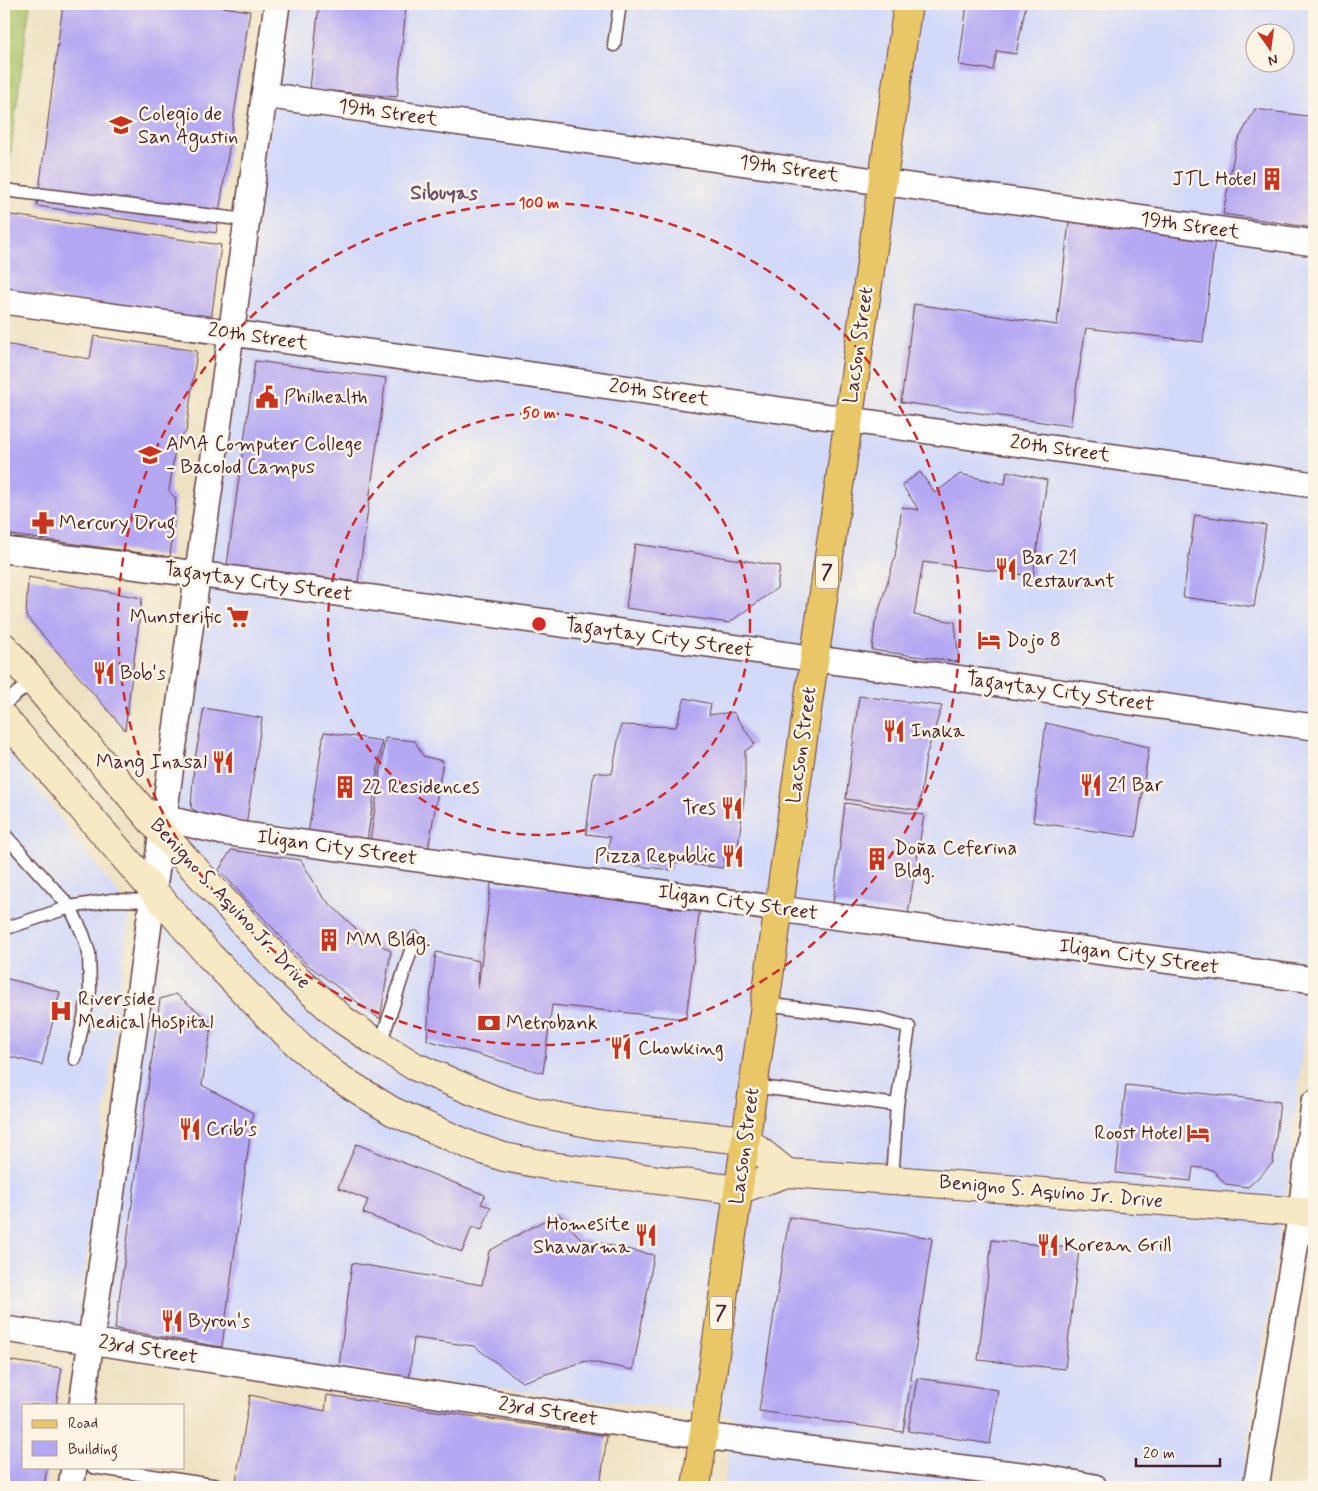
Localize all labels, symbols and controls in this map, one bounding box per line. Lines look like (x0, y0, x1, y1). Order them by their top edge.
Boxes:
north arrow (1246, 22, 1296, 72)
text: N (1266, 50, 1280, 70)
street label: 19th Street (336, 93, 440, 133)
place label: Colegio de San Agustin (138, 101, 238, 152)
school or university icon: Colegio de San Agustin (108, 112, 134, 138)
street label: 19th Street (737, 149, 841, 189)
place label: JTL Hotel (1172, 166, 1256, 193)
building icon: JTL Hotel (1259, 166, 1285, 192)
district label: Sibuyas (410, 179, 479, 207)
text: 100 m (519, 194, 559, 214)
street label: 19th Street (1138, 206, 1242, 246)
street label: Lacson Street (837, 285, 881, 405)
street label: 20th Street (206, 317, 310, 357)
street label: 20th Street (607, 373, 711, 413)
public building icon: Philhealth (254, 384, 280, 410)
place label: Philhealth (284, 384, 368, 411)
text: 50 m (522, 404, 556, 424)
street label: 20th Street (1008, 429, 1112, 469)
place label: AMA Computer College - Bacolod Campus (166, 431, 362, 481)
school or university icon: AMA Computer College - Bacolod Campus (137, 442, 163, 468)
pharmacy icon: Mercury Drug (30, 510, 56, 536)
place label: Mercury Drug (59, 510, 176, 539)
place label: Bar 21 Restaurant (1022, 545, 1115, 595)
street label: Tagaytay City Street (162, 555, 354, 611)
road number: 7 (816, 556, 838, 588)
restaurant icon: Bar 21 Restaurant (993, 556, 1019, 582)
place label: Munsterific (130, 604, 222, 631)
supermarket icon: Munsterific (225, 604, 251, 630)
street label: Tagaytay City Street (563, 611, 755, 667)
centre of rings (530, 615, 548, 633)
hotel icon: Dojo 8 (976, 627, 1002, 653)
place label: Dojo 8 (1006, 627, 1061, 654)
restaurant icon: Bob's (91, 660, 117, 686)
place label: Bob's (120, 660, 166, 687)
street label: Tagaytay City Street (964, 665, 1156, 721)
street label: Lacson Street (780, 685, 824, 805)
restaurant icon: Inaka (881, 718, 907, 744)
place label: Inaka (911, 718, 966, 745)
place label: Mang Inasal (96, 749, 207, 777)
restaurant icon: Mang Inasal (210, 749, 236, 775)
restaurant icon: 21 Bar (1078, 772, 1104, 798)
place label: 21 Bar (1108, 772, 1164, 799)
building icon: 22 Residences (332, 774, 358, 800)
place label: 22 Residences (362, 774, 480, 801)
place label: Tres (682, 795, 716, 822)
restaurant icon: Tres (719, 795, 745, 821)
street label: Benigno S. Aquino Jr. Drive (143, 813, 317, 996)
street label: Iligan City Street (255, 823, 419, 873)
place label: Doña Ceferina Bldg. (894, 835, 1017, 885)
place label: Pizza Republic (594, 843, 716, 870)
restaurant icon: Pizza Republic (720, 843, 746, 869)
building icon: Doña Ceferina Bldg. (864, 846, 890, 872)
street label: Iligan City Street (656, 878, 820, 928)
building icon: MM Bldg. (316, 927, 342, 953)
place label: MM Bldg. (346, 927, 430, 955)
street label: Iligan City Street (1057, 932, 1221, 982)
place label: Riverside Medical Hospital (78, 986, 214, 1036)
hospital icon: Riverside Medical Hospital (48, 998, 74, 1024)
bank icon: Metrobank (476, 1010, 502, 1036)
place label: Metrobank (506, 1010, 598, 1037)
restaurant icon: Chowking (608, 1035, 634, 1061)
place label: Chowking (638, 1035, 724, 1062)
street label: Lacson Street (723, 1086, 767, 1206)
restaurant icon: Crib's (177, 1116, 203, 1142)
place label: Crib's (206, 1116, 257, 1143)
place label: Roost Hotel (1094, 1120, 1182, 1147)
hotel icon: Roost Hotel (1185, 1120, 1211, 1146)
street label: Benigno S. Aquino Jr. Drive (938, 1169, 1164, 1216)
place label: Homesite Shawarma (533, 1211, 631, 1261)
restaurant icon: Homesite Shawarma (633, 1222, 659, 1248)
restaurant icon: Korean Grill (1035, 1232, 1061, 1258)
place label: Korean Grill (1064, 1232, 1172, 1259)
road number: 7 (710, 1296, 732, 1330)
restaurant icon: Byron's (159, 1308, 185, 1334)
place label: Byron's (188, 1308, 250, 1335)
street label: 23rd Street (96, 1329, 200, 1371)
street label: 23rd Street (496, 1391, 600, 1433)
legend (22, 1404, 185, 1468)
text: Road (68, 1414, 98, 1434)
scale bar (1136, 1436, 1219, 1468)
text: Building (68, 1440, 118, 1461)
text: 20 m (1143, 1444, 1175, 1464)

